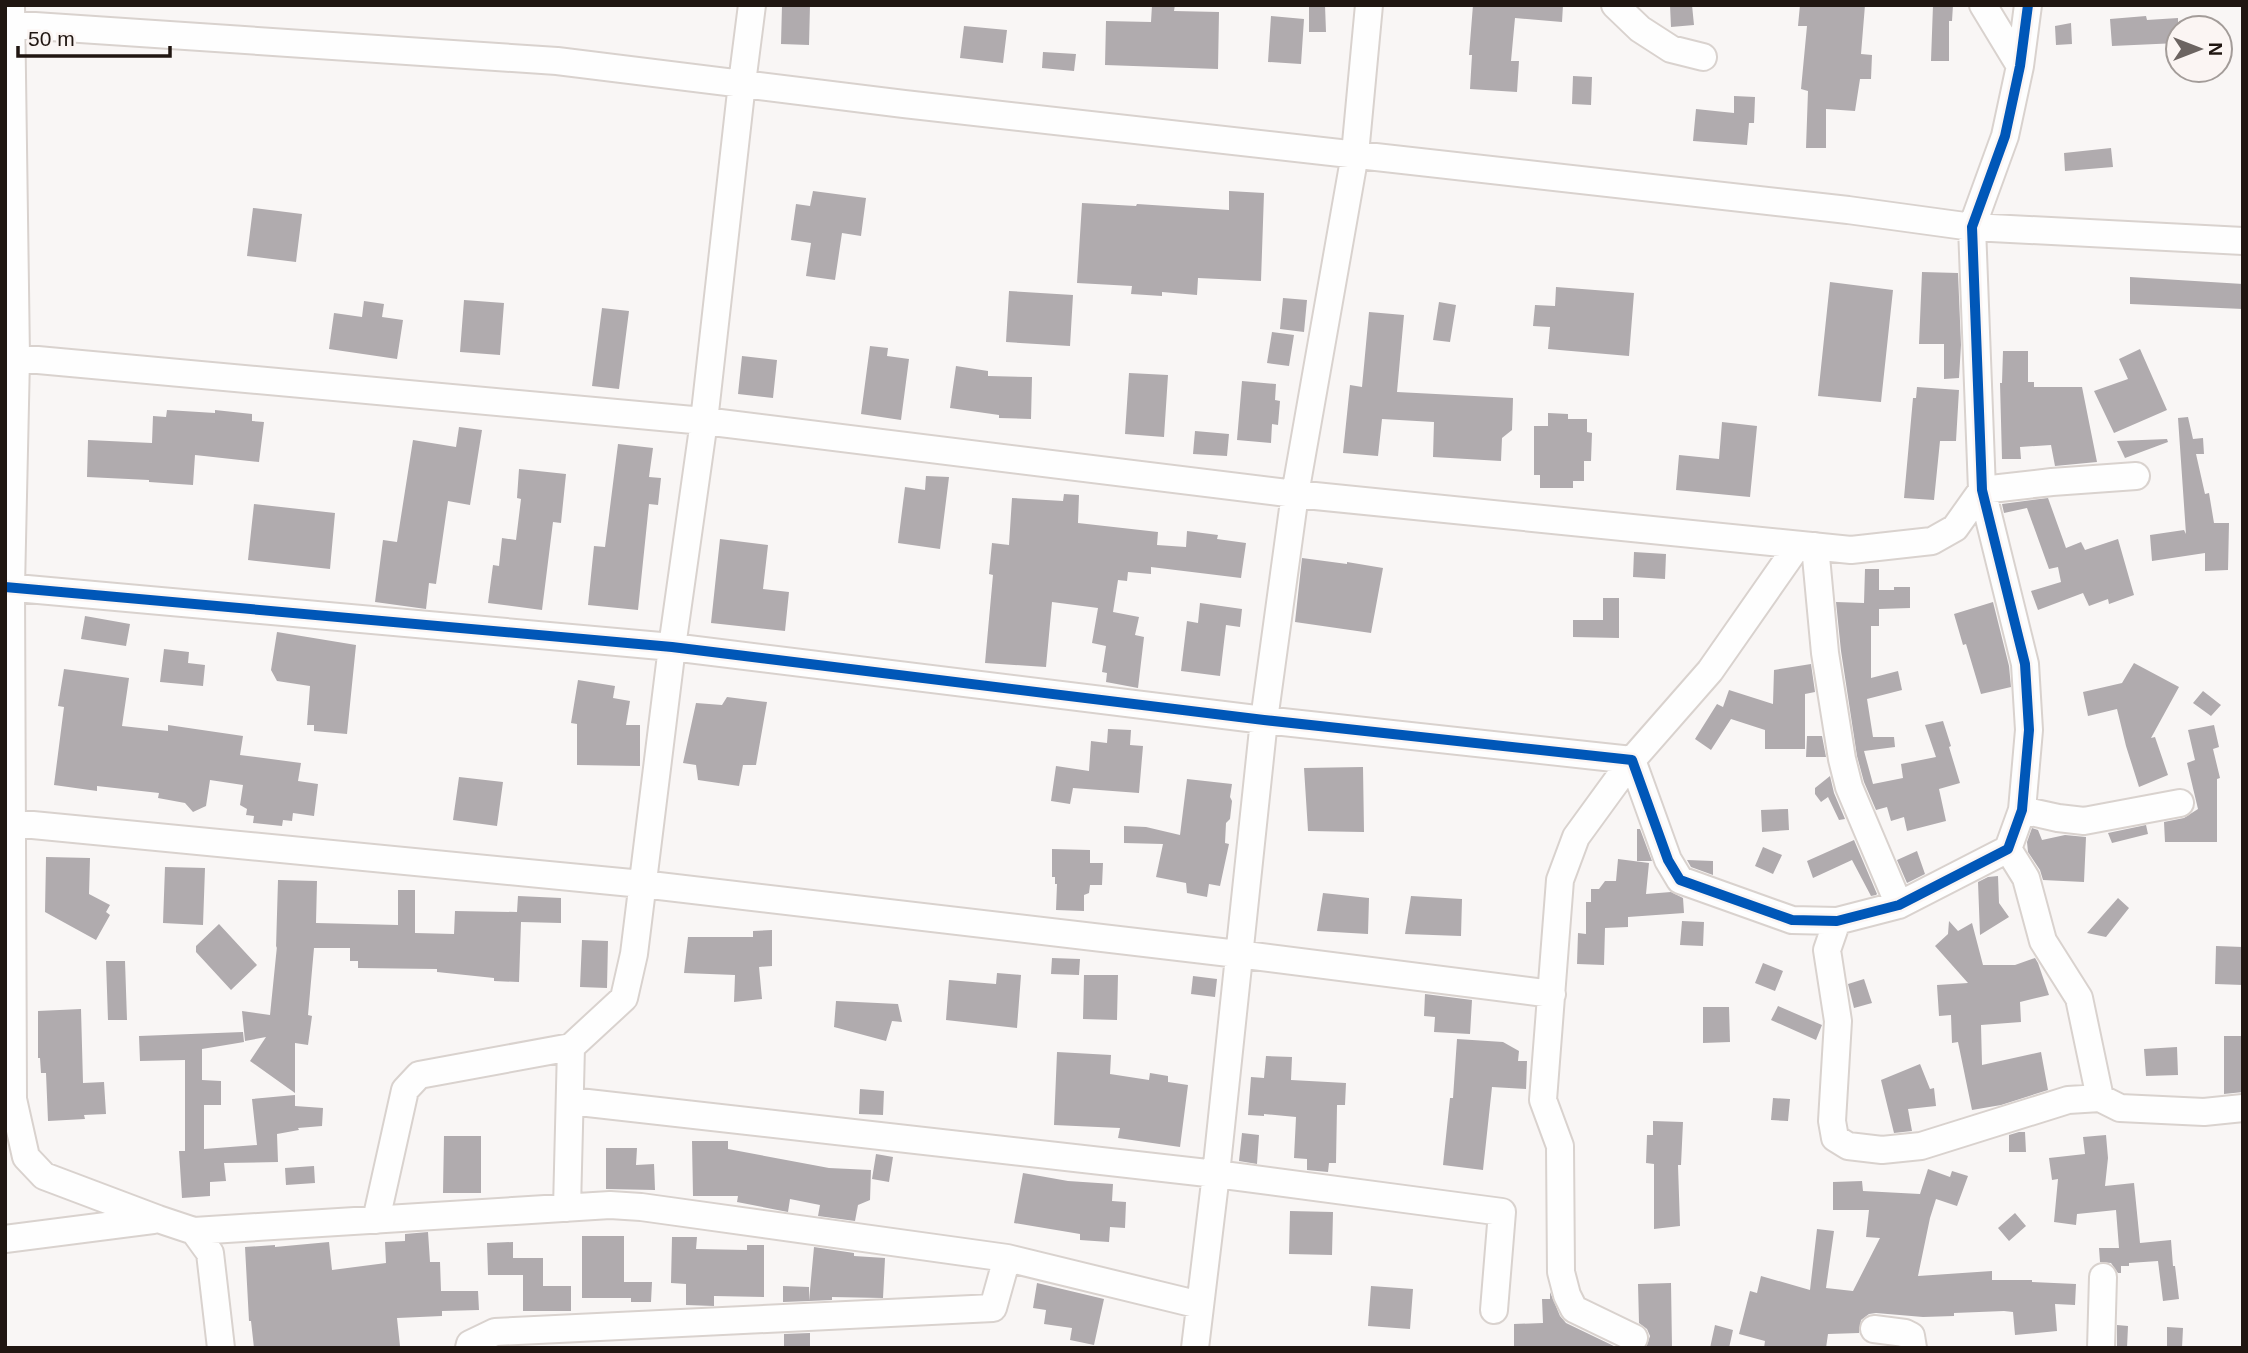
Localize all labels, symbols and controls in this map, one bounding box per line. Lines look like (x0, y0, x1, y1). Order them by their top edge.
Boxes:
scale bar (18, 14, 170, 58)
north arrow (2164, 14, 2234, 84)
text: 50 m (28, 27, 75, 50)
text: N (2205, 42, 2226, 56)

